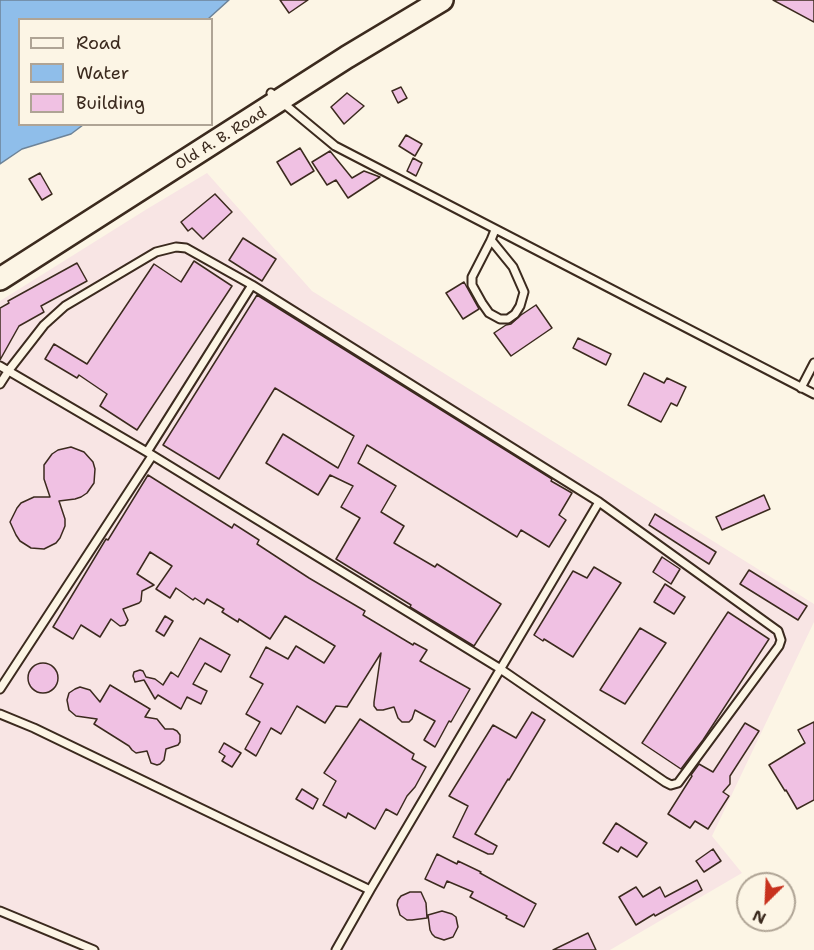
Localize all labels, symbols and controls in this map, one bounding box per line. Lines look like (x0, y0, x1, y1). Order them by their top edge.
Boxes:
legend (18, 18, 213, 126)
text: Road (76, 31, 121, 55)
text: Water (76, 61, 129, 85)
text: Building (76, 91, 145, 115)
street label: Old A. B. Road (172, 104, 270, 174)
north arrow (736, 872, 796, 932)
text: N (749, 905, 769, 929)

